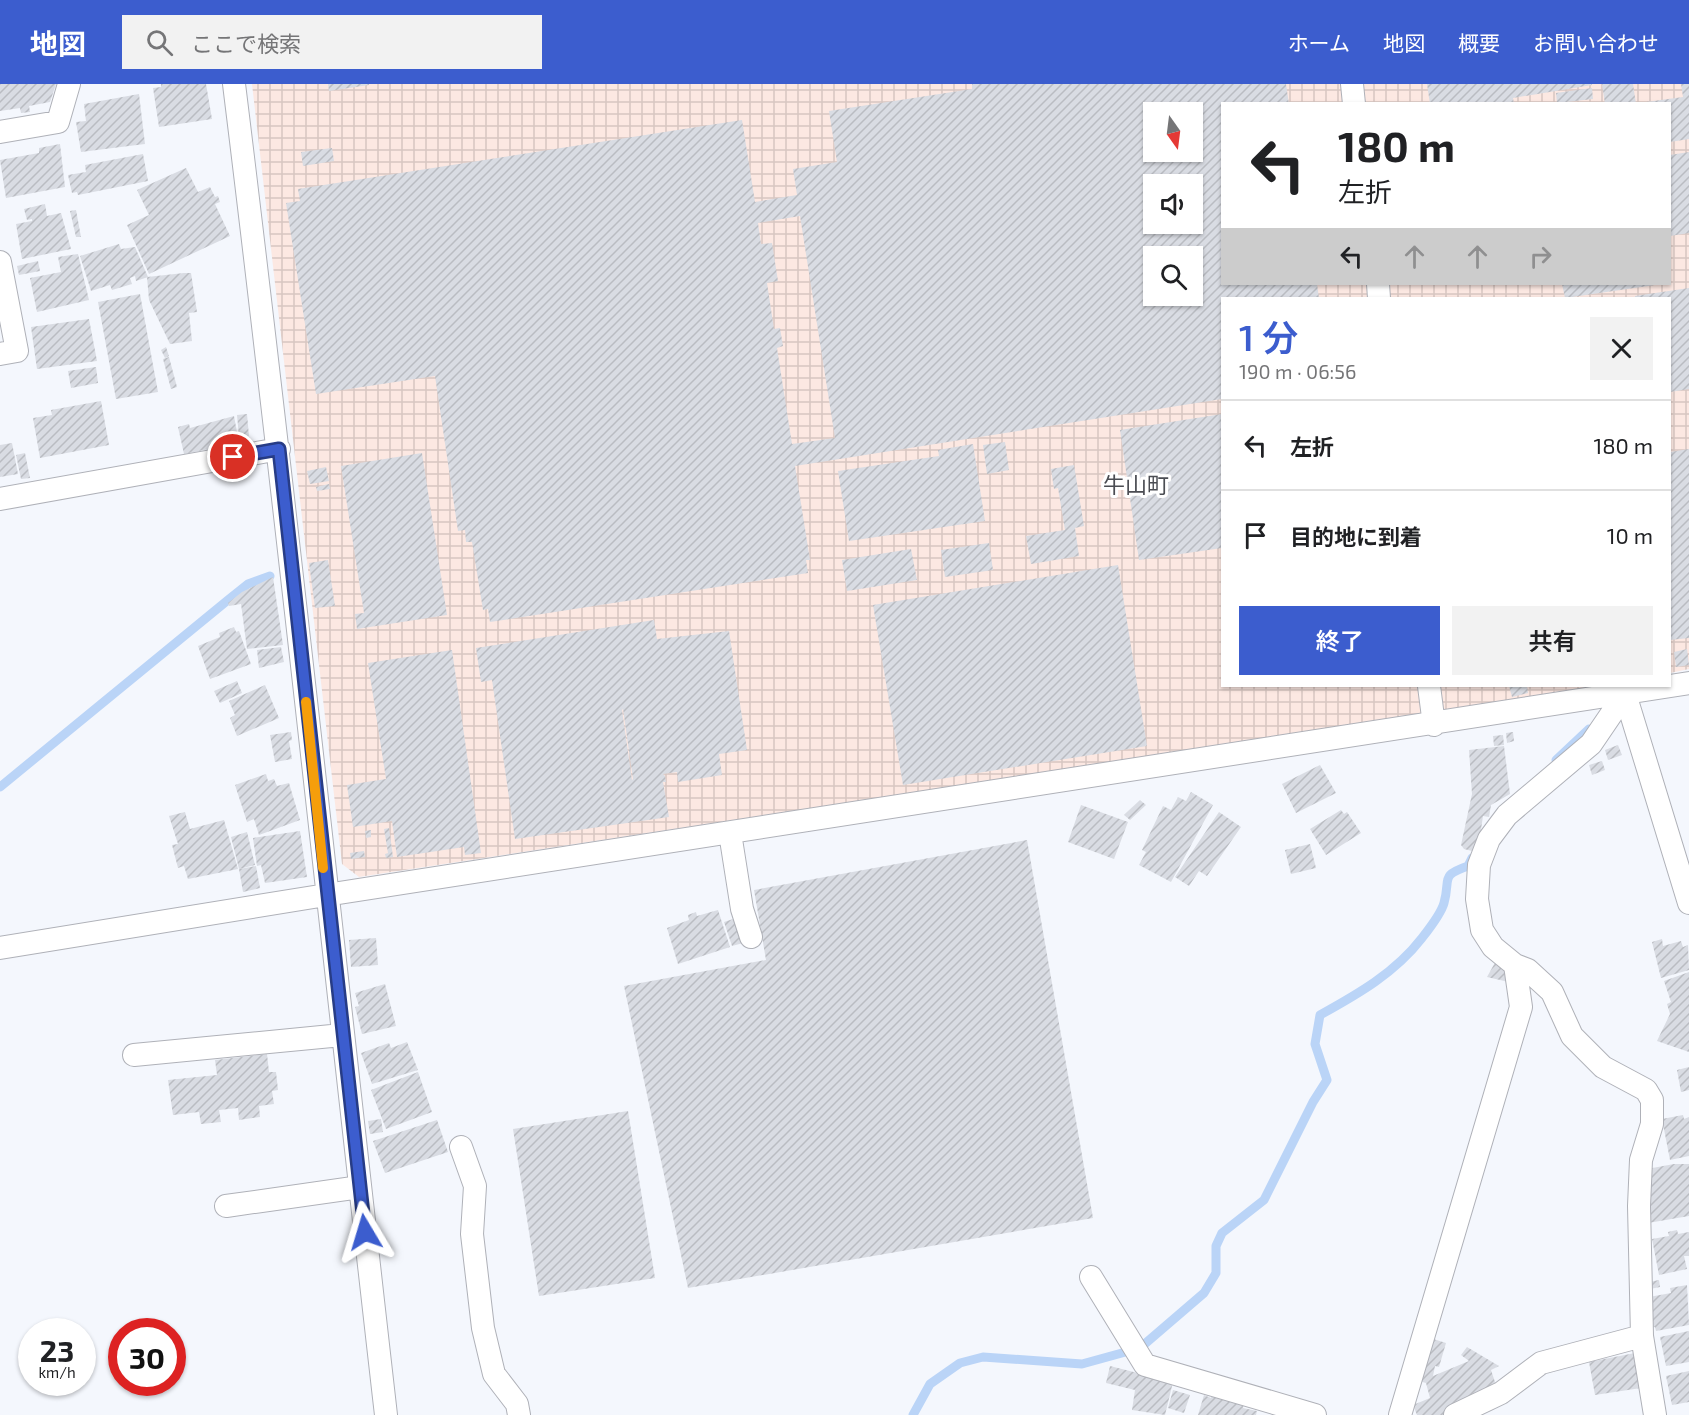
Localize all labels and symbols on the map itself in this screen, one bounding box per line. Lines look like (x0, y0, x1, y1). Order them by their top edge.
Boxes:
north arrow (1143, 102, 1203, 162)
pin (207, 431, 258, 482)
district label: 牛山町 (1103, 471, 1169, 497)
position arrow (333, 1200, 397, 1264)
speed limit sign: 30 (108, 1318, 186, 1396)

